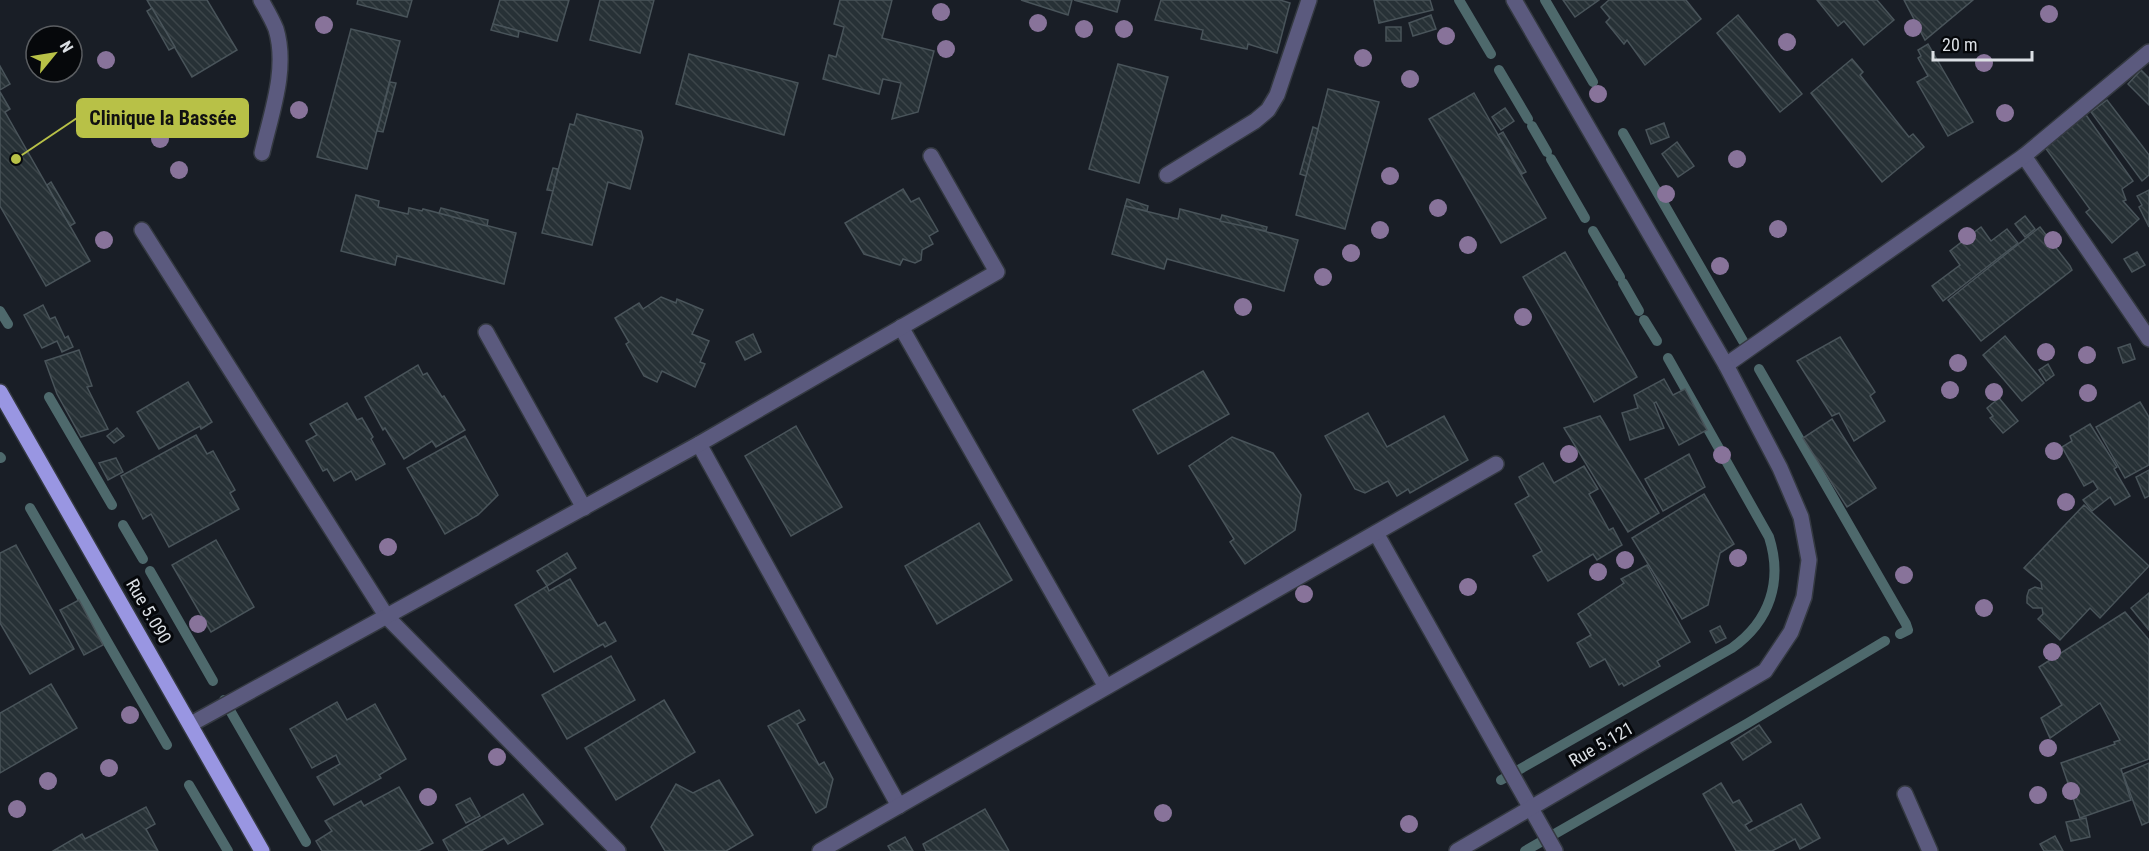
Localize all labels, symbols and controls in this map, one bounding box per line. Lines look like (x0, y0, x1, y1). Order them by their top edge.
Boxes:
north arrow (24, 24, 84, 84)
scale bar (1933, 24, 2032, 62)
text: 20 m (1942, 34, 1977, 55)
text: N (56, 38, 77, 56)
callout: Clinique la Bassée (77, 99, 248, 137)
text: Clinique la Bassée (89, 106, 237, 130)
street label: Rue 5.090 (122, 575, 176, 647)
street label: Rue 5.121 (1565, 717, 1637, 771)

